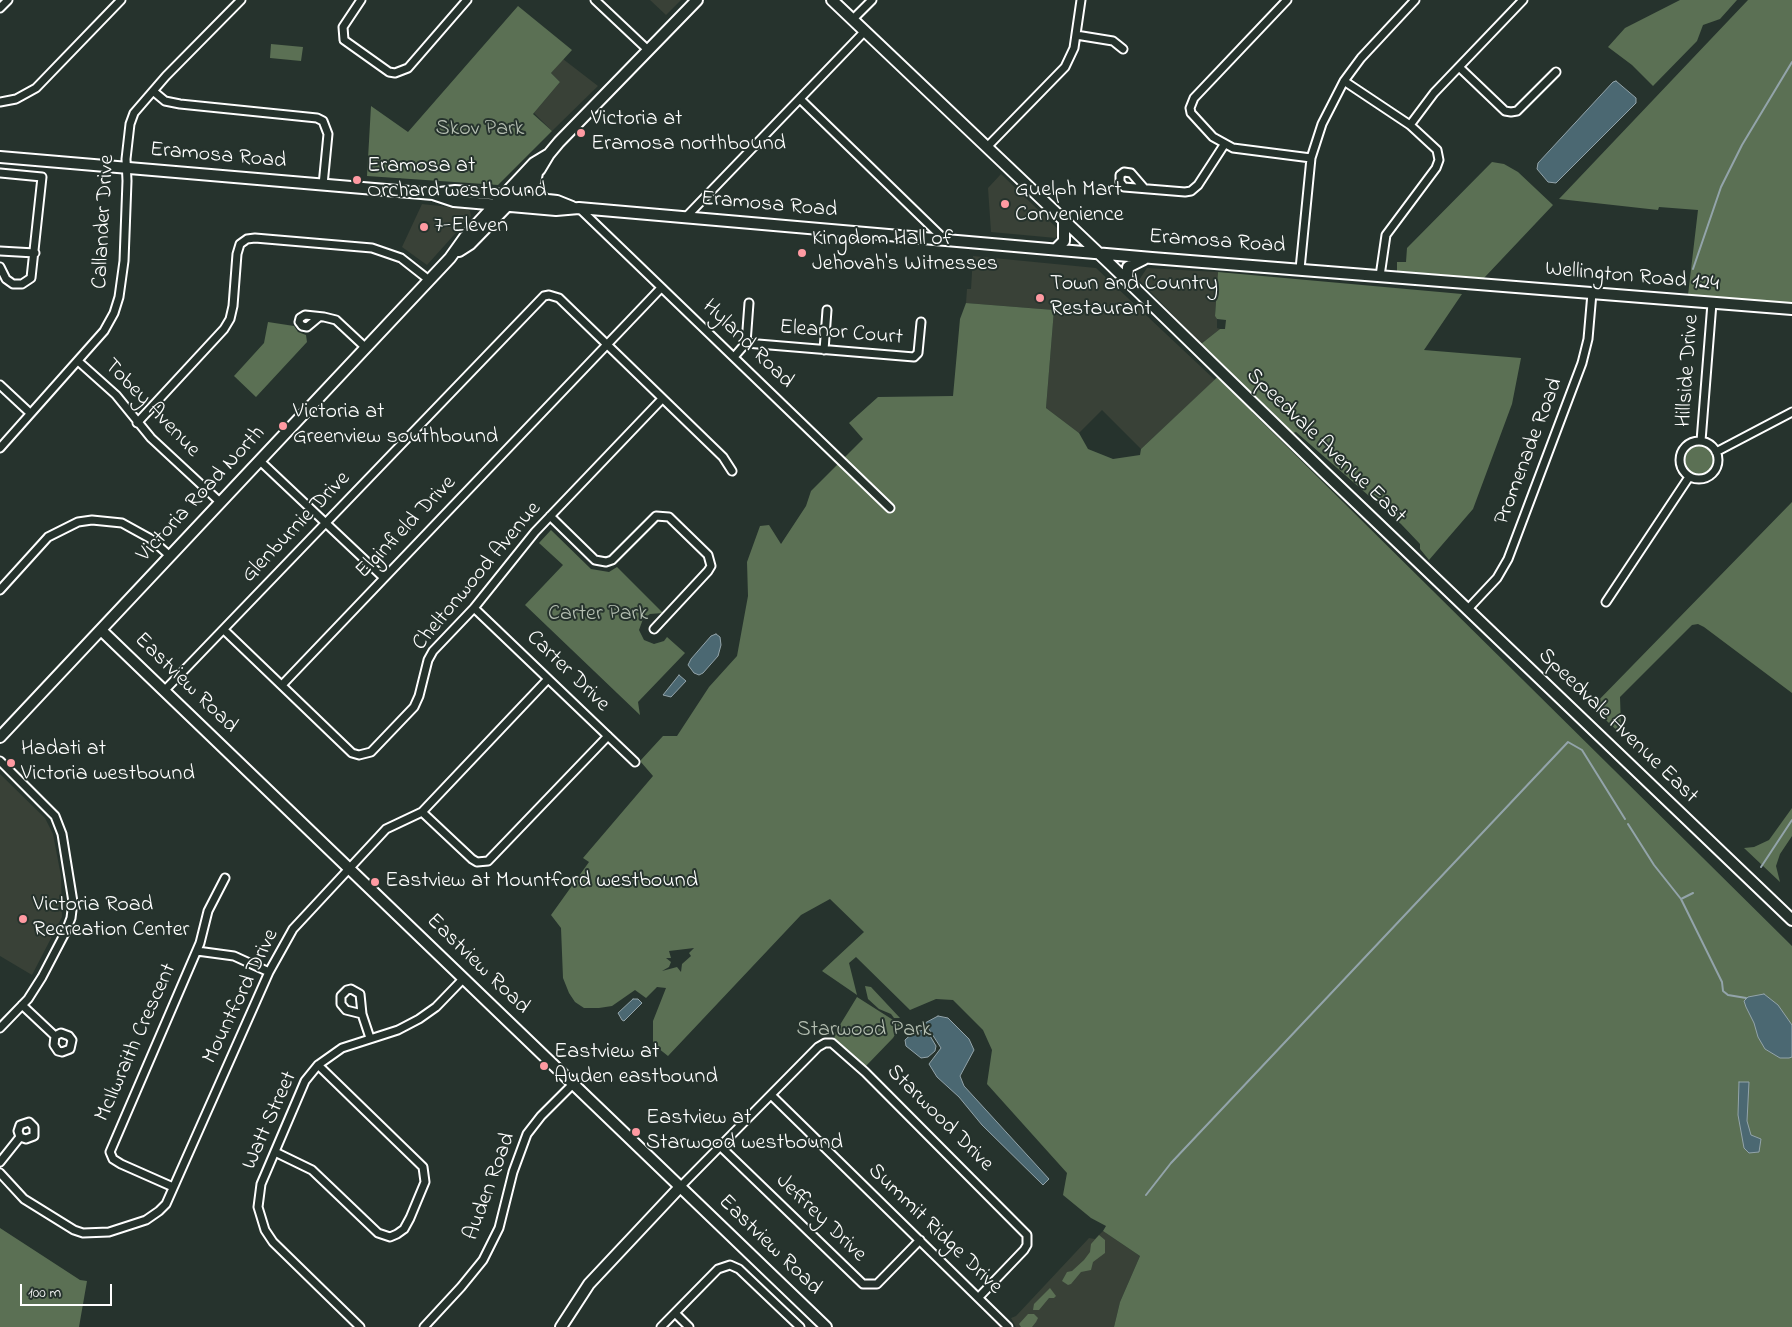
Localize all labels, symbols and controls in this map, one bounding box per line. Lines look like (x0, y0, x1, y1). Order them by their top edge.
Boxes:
place label: Victoria at Eramosa northbound (591, 107, 786, 158)
park label: Skov Park (436, 117, 524, 143)
marker: Victoria at Eramosa northbound (575, 127, 587, 139)
street label: Eramosa Road (149, 138, 287, 176)
street label: Callander Drive (88, 154, 122, 290)
place label: Eramosa at Orchard westbound (367, 154, 547, 205)
marker: Eramosa at Orchard westbound (351, 174, 363, 186)
place label: Guelph Mart Convenience (1015, 178, 1124, 230)
street label: Eramosa Road (700, 187, 838, 225)
marker: Guelph Mart Convenience (999, 198, 1011, 210)
place label: 7-Eleven (434, 214, 508, 240)
marker: 7-Eleven (418, 221, 430, 233)
street label: Eramosa Road (1148, 225, 1286, 261)
place label: Kingdom Hall of Jehovah's Witnesses (812, 227, 998, 278)
marker: Kingdom Hall of Jehovah's Witnesses (796, 247, 808, 259)
street label: Wellington Road 124 (1544, 257, 1720, 299)
place label: Town and Country Restaurant (1050, 272, 1218, 324)
marker: Town and Country Restaurant (1034, 292, 1046, 304)
street label: Hyland Road (696, 295, 798, 395)
street label: Hillside Drive (1672, 314, 1706, 428)
street label: Eleanor Court (778, 315, 904, 353)
street label: Tobey Avenue (97, 354, 205, 464)
street label: Speedvale Avenue East (1239, 364, 1411, 530)
street label: Promenade Road (1490, 375, 1570, 529)
place label: Victoria at Greenview southbound (293, 400, 498, 452)
marker: Victoria at Greenview southbound (277, 420, 289, 432)
street label: Victoria Road North (132, 421, 272, 569)
street label: Glenburnie Drive (237, 467, 357, 589)
street label: Elginfield Drive (351, 471, 463, 585)
street label: Cheltonwood Avenue (408, 497, 548, 657)
park label: Carter Park (548, 602, 648, 628)
street label: Carter Drive (520, 626, 614, 718)
street label: Eastview Road (128, 628, 242, 740)
street label: Speedvale Avenue East (1531, 644, 1703, 810)
place label: Hadati at Victoria westbound (21, 737, 195, 788)
marker: Hadati at Victoria westbound (5, 757, 17, 769)
place label: Eastview at Mountford westbound (385, 869, 698, 895)
marker: Eastview at Mountford westbound (369, 876, 381, 888)
place label: Victoria Road Recreation Center (33, 893, 189, 944)
street label: Eastview Road (420, 909, 534, 1021)
marker: Victoria Road Recreation Center (17, 913, 29, 925)
street label: Mountford Drive (198, 925, 286, 1069)
street label: McIlwraith Crescent (90, 960, 184, 1126)
park label: Starwood Park (797, 1018, 931, 1044)
place label: Eastview at Auden eastbound (554, 1040, 718, 1092)
marker: Eastview at Auden eastbound (538, 1060, 550, 1072)
street label: Starwood Drive (880, 1060, 998, 1178)
street label: Watt Street (238, 1068, 304, 1174)
place label: Eastview at Starwood westbound (646, 1106, 843, 1158)
marker: Eastview at Starwood westbound (630, 1126, 642, 1138)
street label: Auden Road (459, 1130, 523, 1244)
street label: Summit Ridge Drive (861, 1159, 1007, 1301)
street label: Jeffrey Drive (769, 1169, 871, 1269)
street label: Eastview Road (712, 1190, 826, 1302)
scale bar (22, 1274, 115, 1306)
text: 100 m (28, 1282, 61, 1304)

